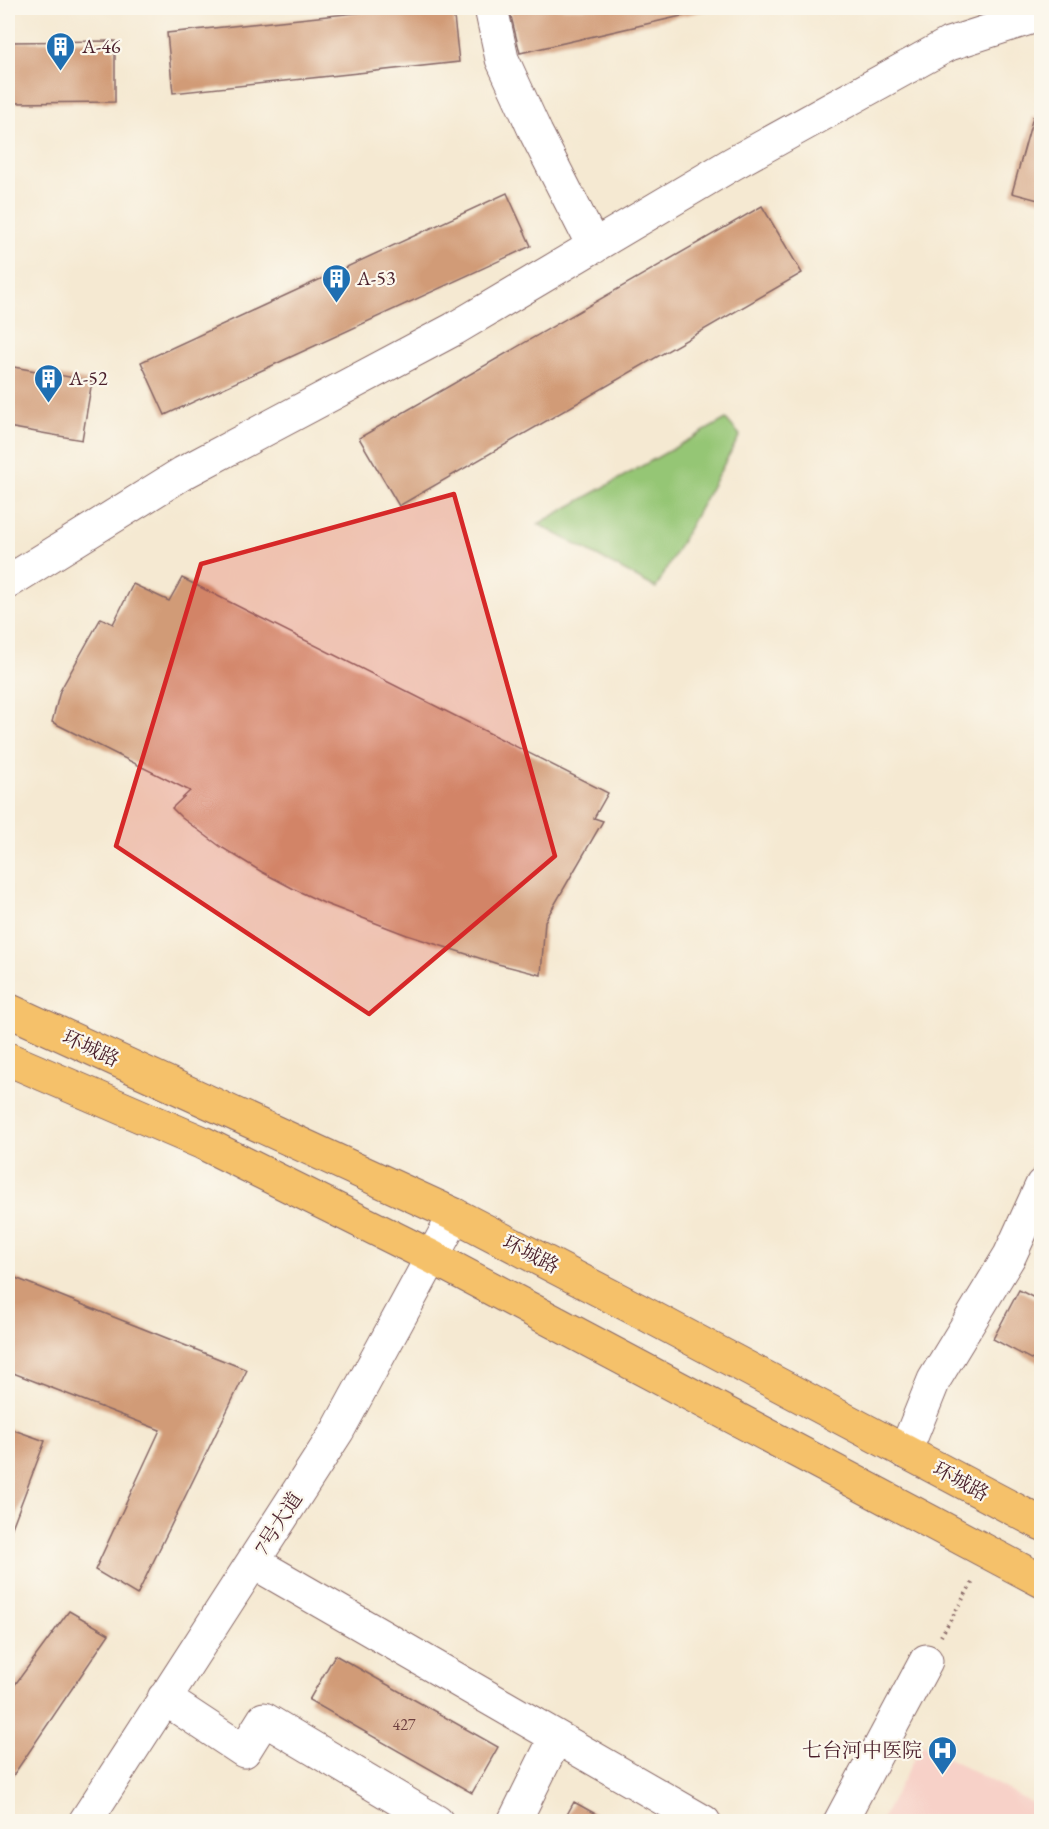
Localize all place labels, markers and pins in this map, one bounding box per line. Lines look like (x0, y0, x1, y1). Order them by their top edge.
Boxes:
building icon: A-46 (45, 30, 77, 72)
place label: A-46 (81, 33, 121, 59)
building icon: A-53 (320, 262, 352, 304)
place label: A-53 (356, 265, 396, 291)
building icon: A-52 (32, 362, 64, 404)
place label: A-52 (68, 365, 108, 391)
hospital icon: 七台河中医院 (927, 1734, 959, 1776)
place label: 七台河中医院 (802, 1737, 922, 1763)

